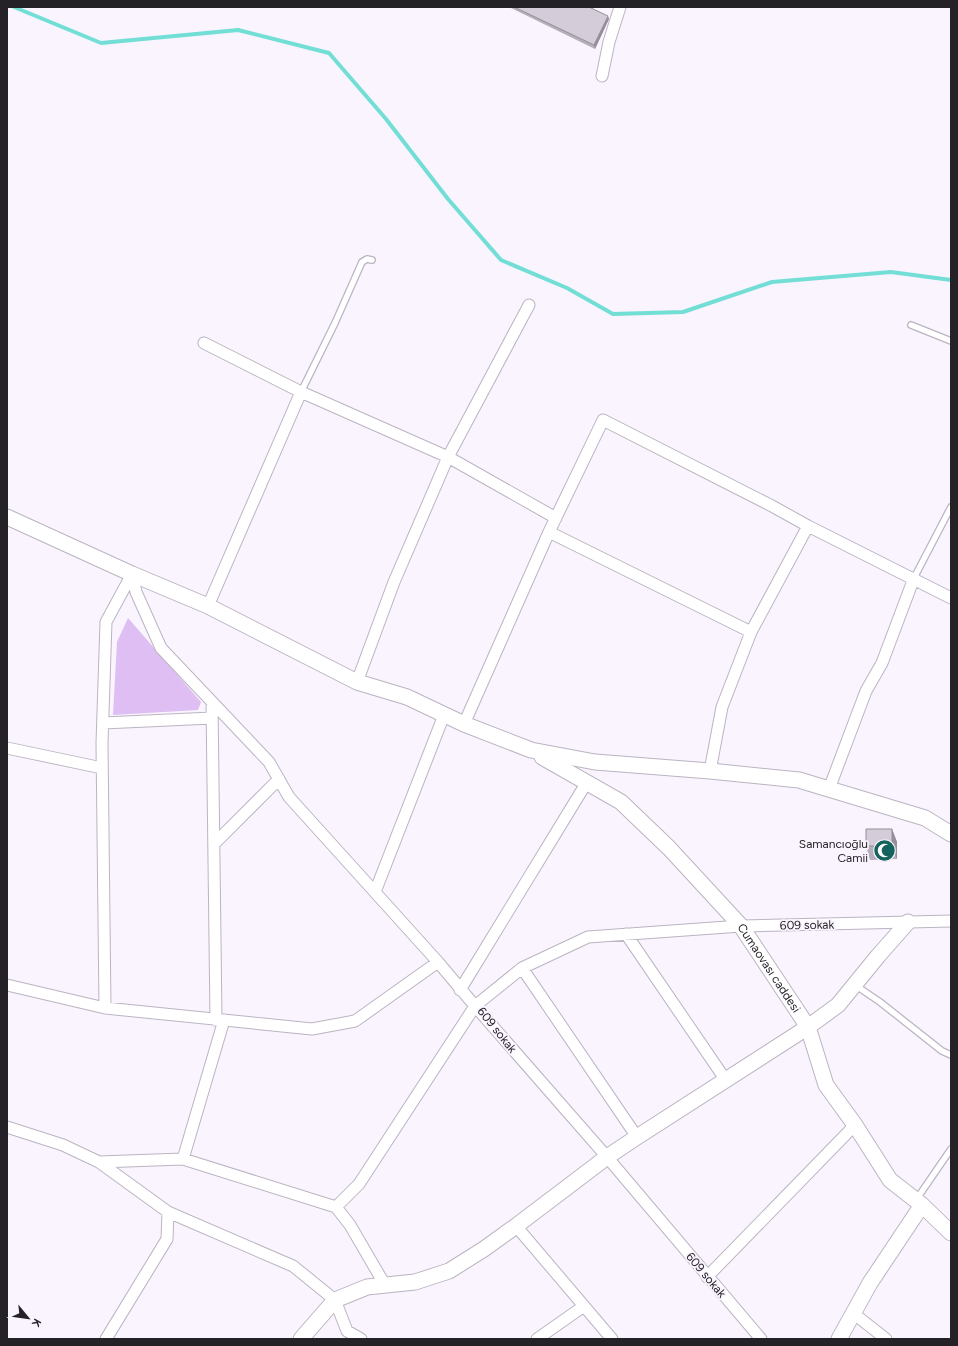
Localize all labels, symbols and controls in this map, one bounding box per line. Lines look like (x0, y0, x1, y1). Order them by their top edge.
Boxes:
place label: Samancıoğlu Camii (799, 837, 868, 865)
mosque icon: Samancıoğlu Camii (871, 838, 897, 864)
street label: 609 sokak (780, 918, 835, 932)
street label: Cumaovası caddesi (734, 921, 803, 1015)
street label: 609 sokak (474, 1004, 520, 1056)
street label: 609 sokak (683, 1250, 729, 1300)
north arrow (8, 1298, 48, 1338)
text: K (29, 1316, 44, 1330)

